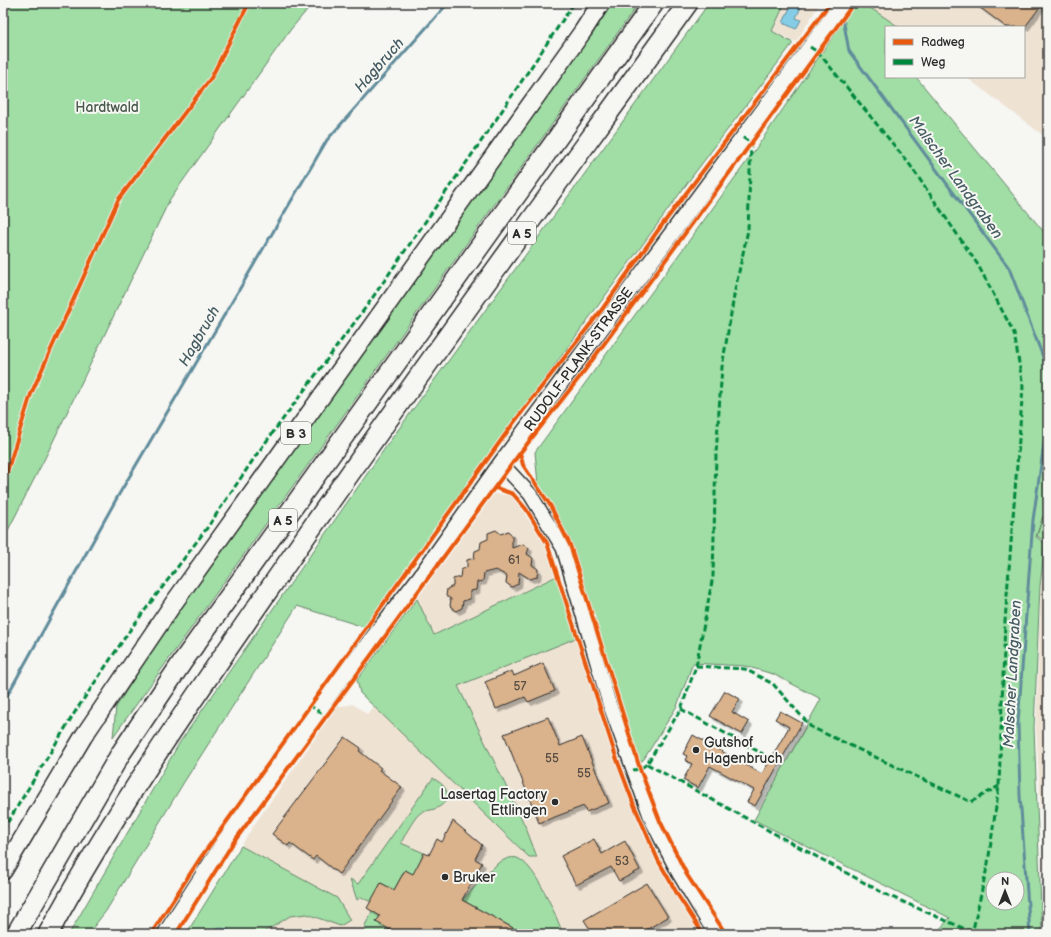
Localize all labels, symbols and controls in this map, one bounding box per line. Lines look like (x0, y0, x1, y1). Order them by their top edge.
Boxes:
legend (885, 26, 1025, 78)
water label: Hagbruch (350, 34, 408, 97)
text: Radweg (921, 35, 965, 50)
text: Weg (921, 55, 945, 70)
park label: Hardtwald (75, 99, 139, 116)
water label: Malscher Landgraben (904, 112, 1007, 243)
road number: A 5 (508, 222, 536, 244)
street label: RUDOLF-PLANK-STRASSE (521, 284, 636, 435)
water label: Hagbruch (175, 303, 224, 370)
road number: B 3 (281, 422, 311, 444)
road number: A 5 (269, 509, 297, 531)
house number: 61 (508, 553, 520, 568)
water label: Malscher Landgraben (999, 600, 1026, 748)
house number: 57 (514, 679, 526, 694)
place label: Gutshof Hagenbruch (704, 734, 783, 767)
marker: Gutshof Hagenbruch (691, 745, 701, 755)
house number: 55 (545, 751, 559, 766)
house number: 55 (577, 766, 591, 781)
place label: Lasertag Factory Ettlingen (440, 786, 548, 819)
marker: Lasertag Factory Ettlingen (550, 797, 560, 807)
house number: 53 (615, 854, 629, 869)
place label: Bruker (453, 869, 496, 886)
north arrow (985, 871, 1025, 911)
marker: Bruker (440, 872, 450, 882)
text: N (1001, 875, 1009, 888)

